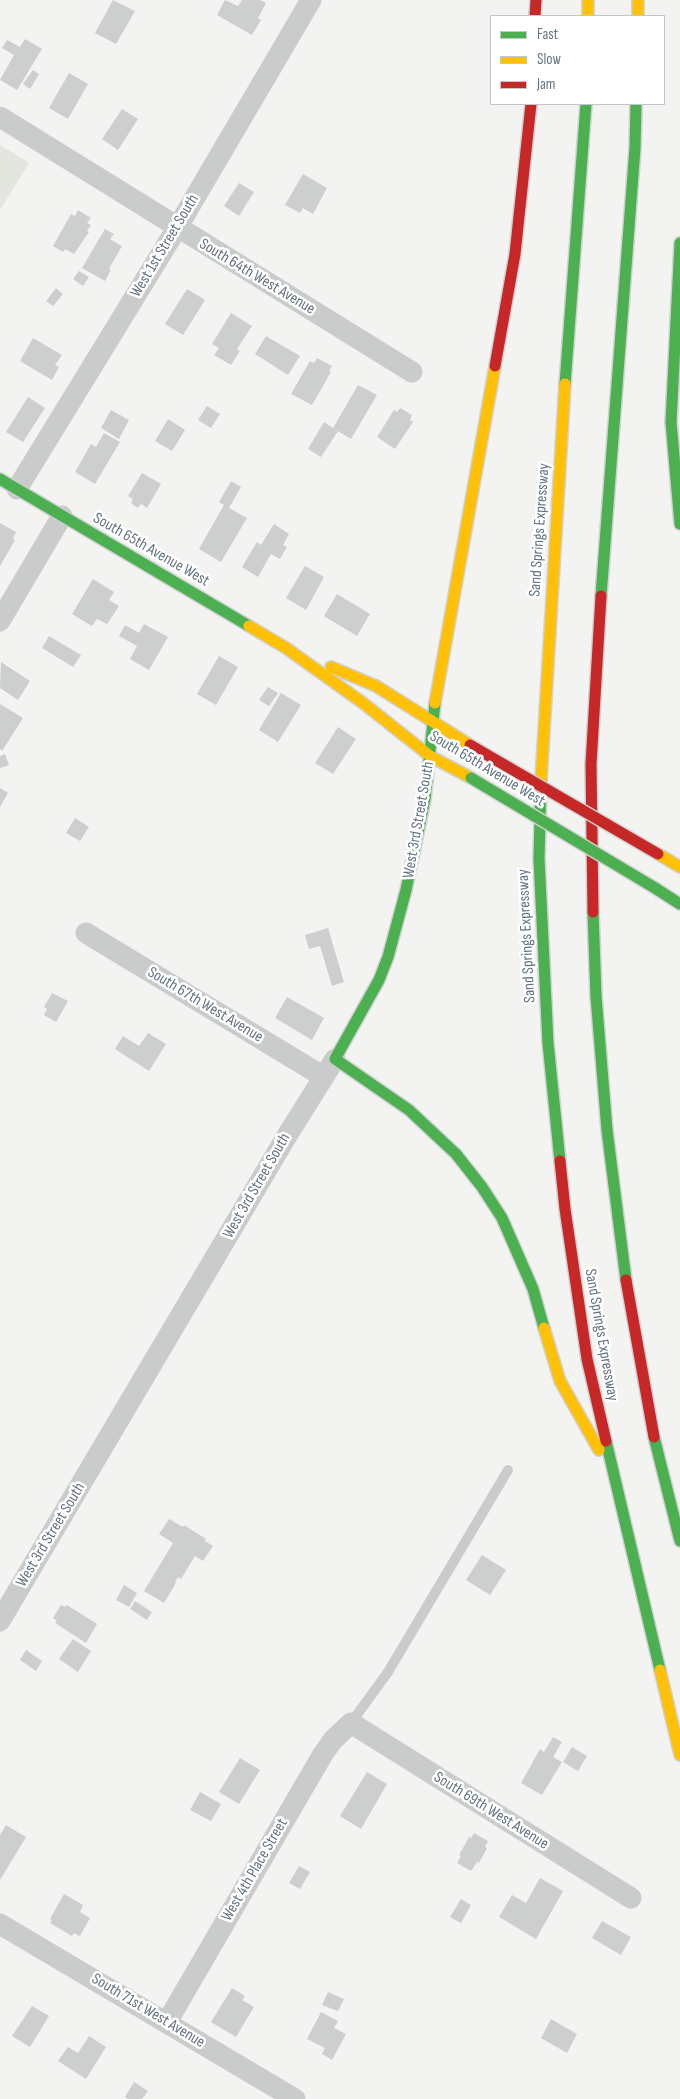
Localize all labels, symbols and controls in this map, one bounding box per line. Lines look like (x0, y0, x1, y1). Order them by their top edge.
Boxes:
legend (490, 15, 665, 105)
text: Fast (537, 25, 558, 44)
text: Slow (537, 50, 561, 69)
text: Jam (537, 75, 555, 94)
street label: West 1st Street South (127, 191, 203, 301)
street label: South 64th West Avenue (196, 235, 318, 319)
street label: Sand Springs Expressway (526, 463, 554, 597)
street label: South 65th Avenue West (89, 509, 213, 591)
street label: South 65th Avenue West (426, 727, 548, 811)
street label: West 3rd Street South (399, 760, 439, 880)
street label: Sand Springs Expressway (514, 869, 540, 1003)
street label: South 67th West Avenue (144, 963, 266, 1047)
street label: West 3rd Street South (219, 1130, 295, 1242)
street label: Sand Springs Expressway (580, 1267, 622, 1403)
street label: West 3rd Street South (12, 1479, 90, 1591)
street label: South 69th West Avenue (430, 1768, 552, 1854)
street label: West 4th Place Street (218, 1815, 292, 1925)
street label: South 71st West Avenue (88, 1970, 208, 2052)

